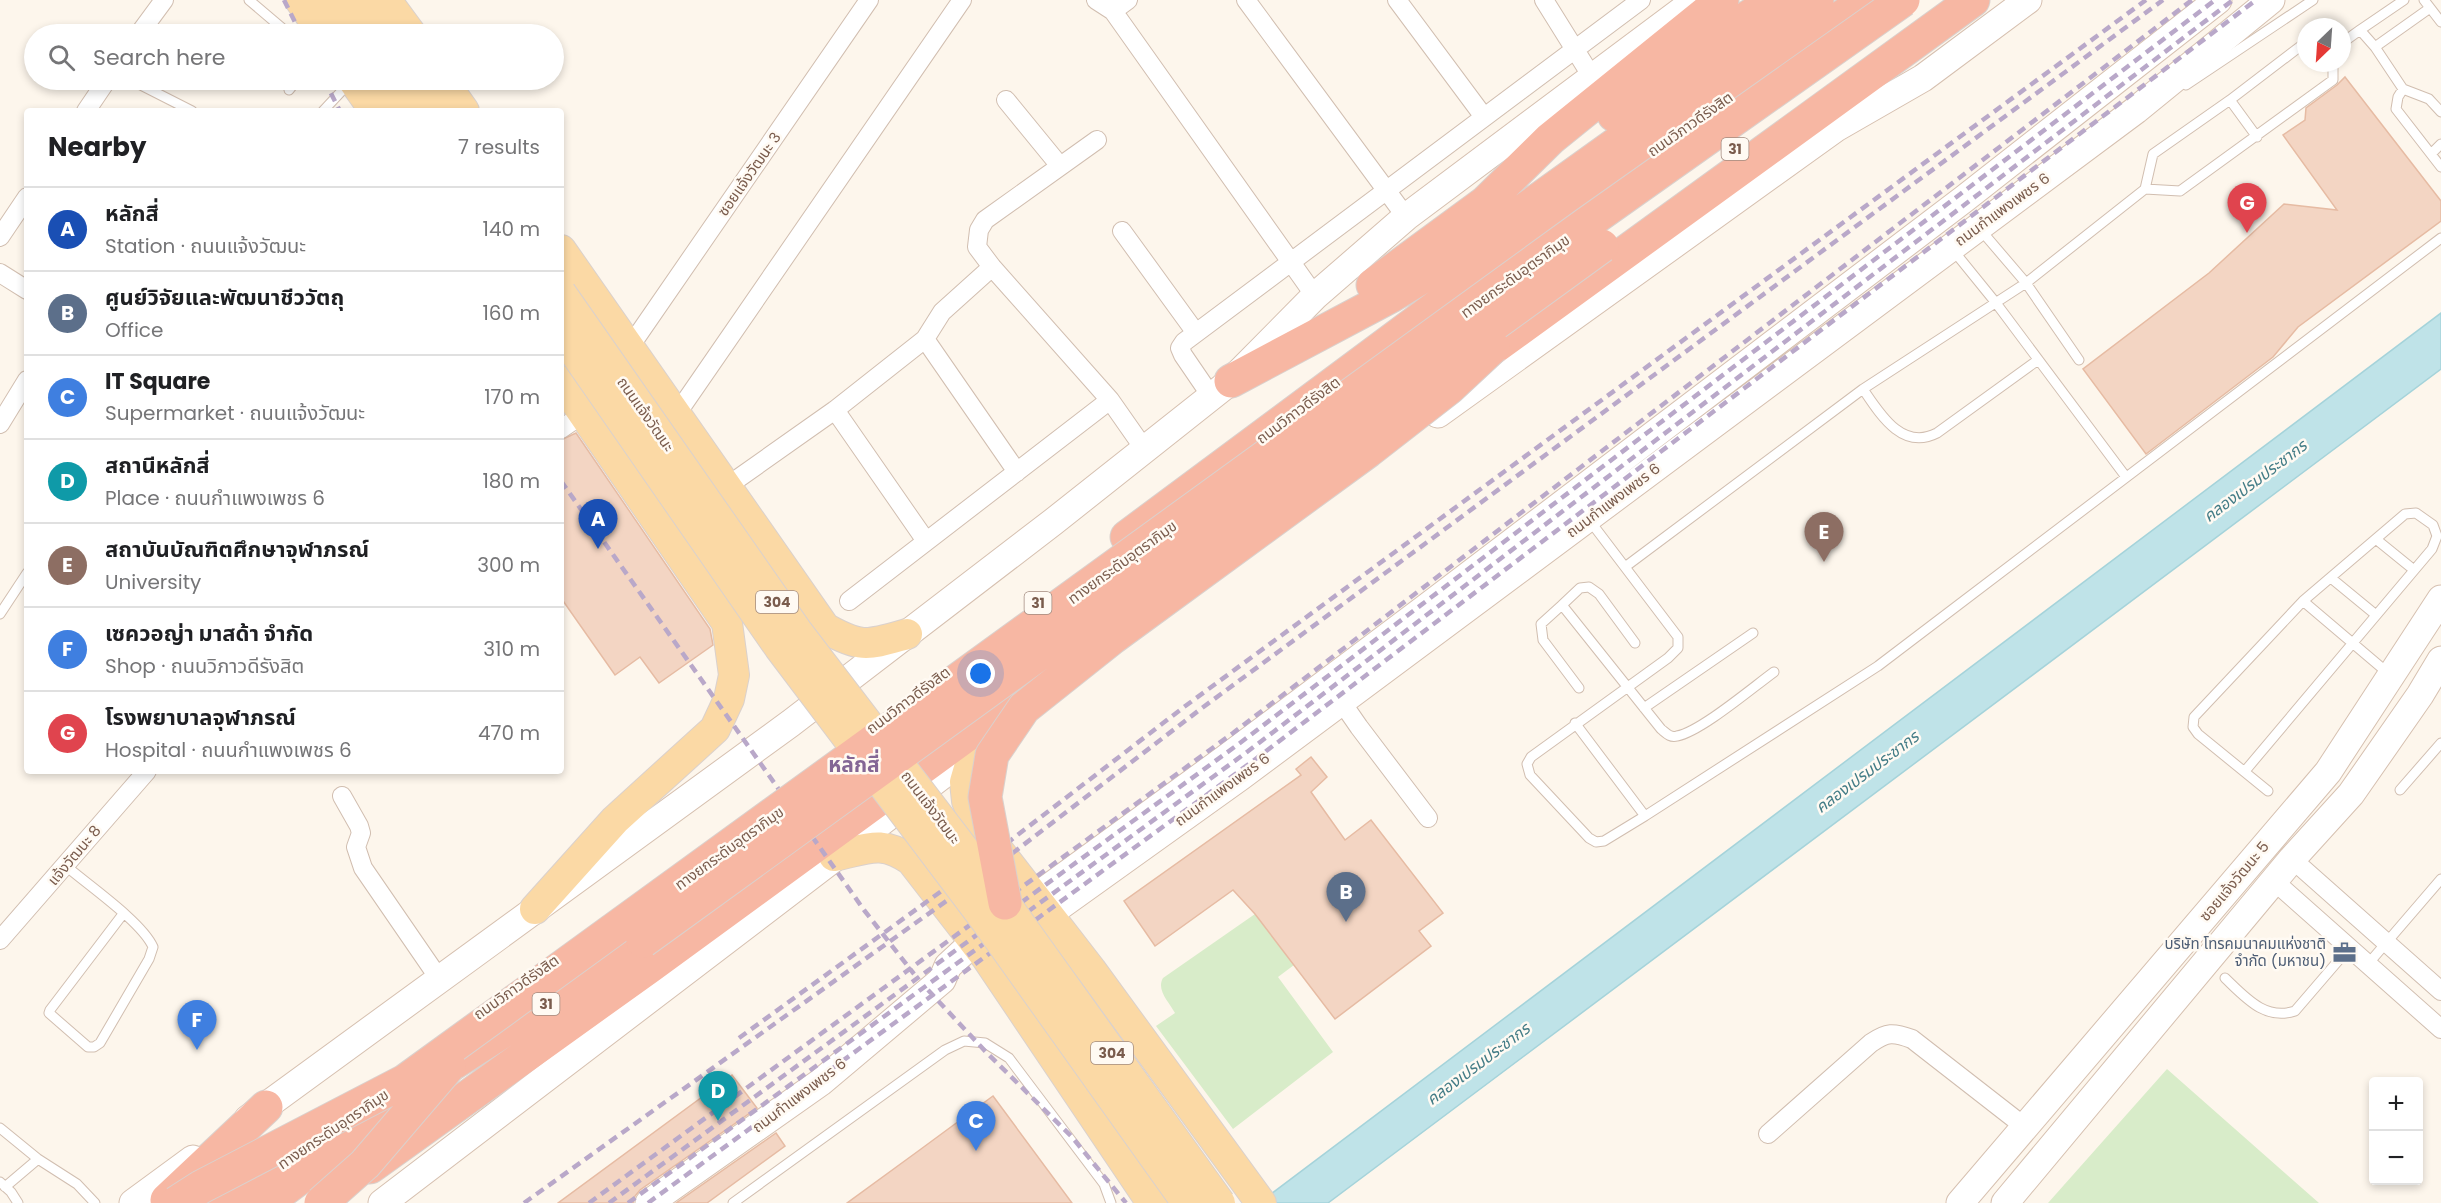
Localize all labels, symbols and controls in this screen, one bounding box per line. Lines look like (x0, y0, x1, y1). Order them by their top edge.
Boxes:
north arrow (2297, 18, 2351, 72)
search box (24, 24, 564, 90)
icon: search (45, 41, 78, 74)
text: Search here (93, 42, 226, 73)
street label: ถนนวิภาวดีรังสิต (1643, 87, 1737, 161)
street label: ซอยแจ้งวัฒนะ 3 (712, 128, 786, 220)
text: Nearby (48, 129, 146, 165)
text: 7 results (458, 133, 540, 161)
road number: 31 (1722, 138, 1748, 160)
street label: ถนนกำแพงเพชร 6 (1950, 167, 2054, 251)
pin: G (2228, 184, 2266, 233)
text: หลักสี่ (105, 198, 159, 229)
text: A (60, 215, 75, 243)
text: 140 m (483, 215, 540, 243)
street label: ทางยกระดับอุตราภิมุข (1456, 229, 1574, 323)
text: Station · ถนนแจ้งวัฒนะ (105, 232, 306, 260)
text: ศูนย์วิจัยและพัฒนาชีววัตถุ (105, 282, 344, 313)
text: B (61, 299, 74, 327)
text: 160 m (482, 299, 540, 327)
text: Office (105, 316, 163, 344)
text: IT Square (105, 366, 210, 397)
street label: ถนนแจ้งวัฒนะ (613, 372, 679, 456)
street label: ถนนวิภาวดีรังสิต (1252, 372, 1344, 448)
text: C (60, 383, 75, 411)
text: 170 m (484, 383, 540, 411)
text: Supermarket · ถนนแจ้งวัฒนะ (105, 399, 365, 427)
water label: คลองเปรมประชากร (2198, 434, 2312, 528)
text: สถานีหลักสี่ (105, 450, 210, 481)
street label: ถนนกำแพงเพชร 6 (1562, 458, 1664, 542)
text: D (60, 467, 75, 495)
text: 180 m (482, 467, 540, 495)
text: Place · ถนนกำแพงเพชร 6 (105, 484, 325, 512)
pin: A (578, 500, 618, 549)
pin: E (1804, 512, 1844, 562)
street label: ทางยกระดับอุตราภิมุข (1063, 515, 1181, 609)
text: สถาบันบัณฑิตศึกษาจุฬาภรณ์ (105, 534, 369, 565)
text: E (62, 551, 73, 579)
text: 300 m (477, 551, 540, 579)
text: University (105, 568, 201, 596)
road number: 304 (756, 591, 798, 613)
road number: 31 (1024, 592, 1052, 614)
text: เซควอญ่า มาสด้า จำกัด (105, 618, 313, 649)
text: F (62, 635, 73, 663)
text: 310 m (483, 635, 540, 663)
text: Shop · ถนนวิภาวดีรังสิต (105, 652, 304, 680)
your location (966, 659, 995, 688)
street label: ถนนวิภาวดีรังสิต (862, 662, 954, 738)
text: โรงพยาบาลจุฬาภรณ์ (105, 702, 296, 733)
text: G (60, 719, 75, 747)
text: 470 m (478, 719, 540, 747)
water label: คลองเปรมประชากร (1810, 725, 1924, 819)
text: Hospital · ถนนกำแพงเพชร 6 (105, 736, 352, 764)
street label: ถนนกำแพงเพชร 6 (1170, 747, 1274, 831)
district label: หลักสี่ (828, 749, 880, 779)
street label: ถนนแจ้งวัฒนะ (897, 766, 965, 848)
street label: ทางยกระดับอุตราภิมุข (670, 801, 788, 895)
street label: แจ้งวัฒนะ 8 (43, 820, 105, 890)
street label: ซอยแจ้งวัฒนะ 5 (2194, 836, 2274, 926)
pin: B (1326, 872, 1366, 922)
place label: บริษัท โทรคมนาคมแห่งชาติ จำกัด (มหาชน) (2164, 933, 2326, 971)
office icon: บริษัท โทรคมนาคมแห่งชาติ จำกัด (มหาชน) (2331, 939, 2357, 965)
street label: ถนนวิภาวดีรังสิต (469, 950, 563, 1024)
road number: 31 (532, 993, 560, 1015)
pin: F (178, 1000, 216, 1050)
water label: คลองเปรมประชากร (1421, 1017, 1535, 1111)
road number: 304 (1091, 1042, 1133, 1064)
street label: ถนนกำแพงเพชร 6 (748, 1053, 850, 1137)
pin: D (698, 1072, 738, 1121)
map controls (2369, 1077, 2423, 1185)
button: + (2369, 1077, 2423, 1131)
street label: ทางยกระดับอุตราภิมุข (273, 1084, 393, 1174)
pin: C (956, 1102, 996, 1151)
button: − (2369, 1131, 2423, 1185)

